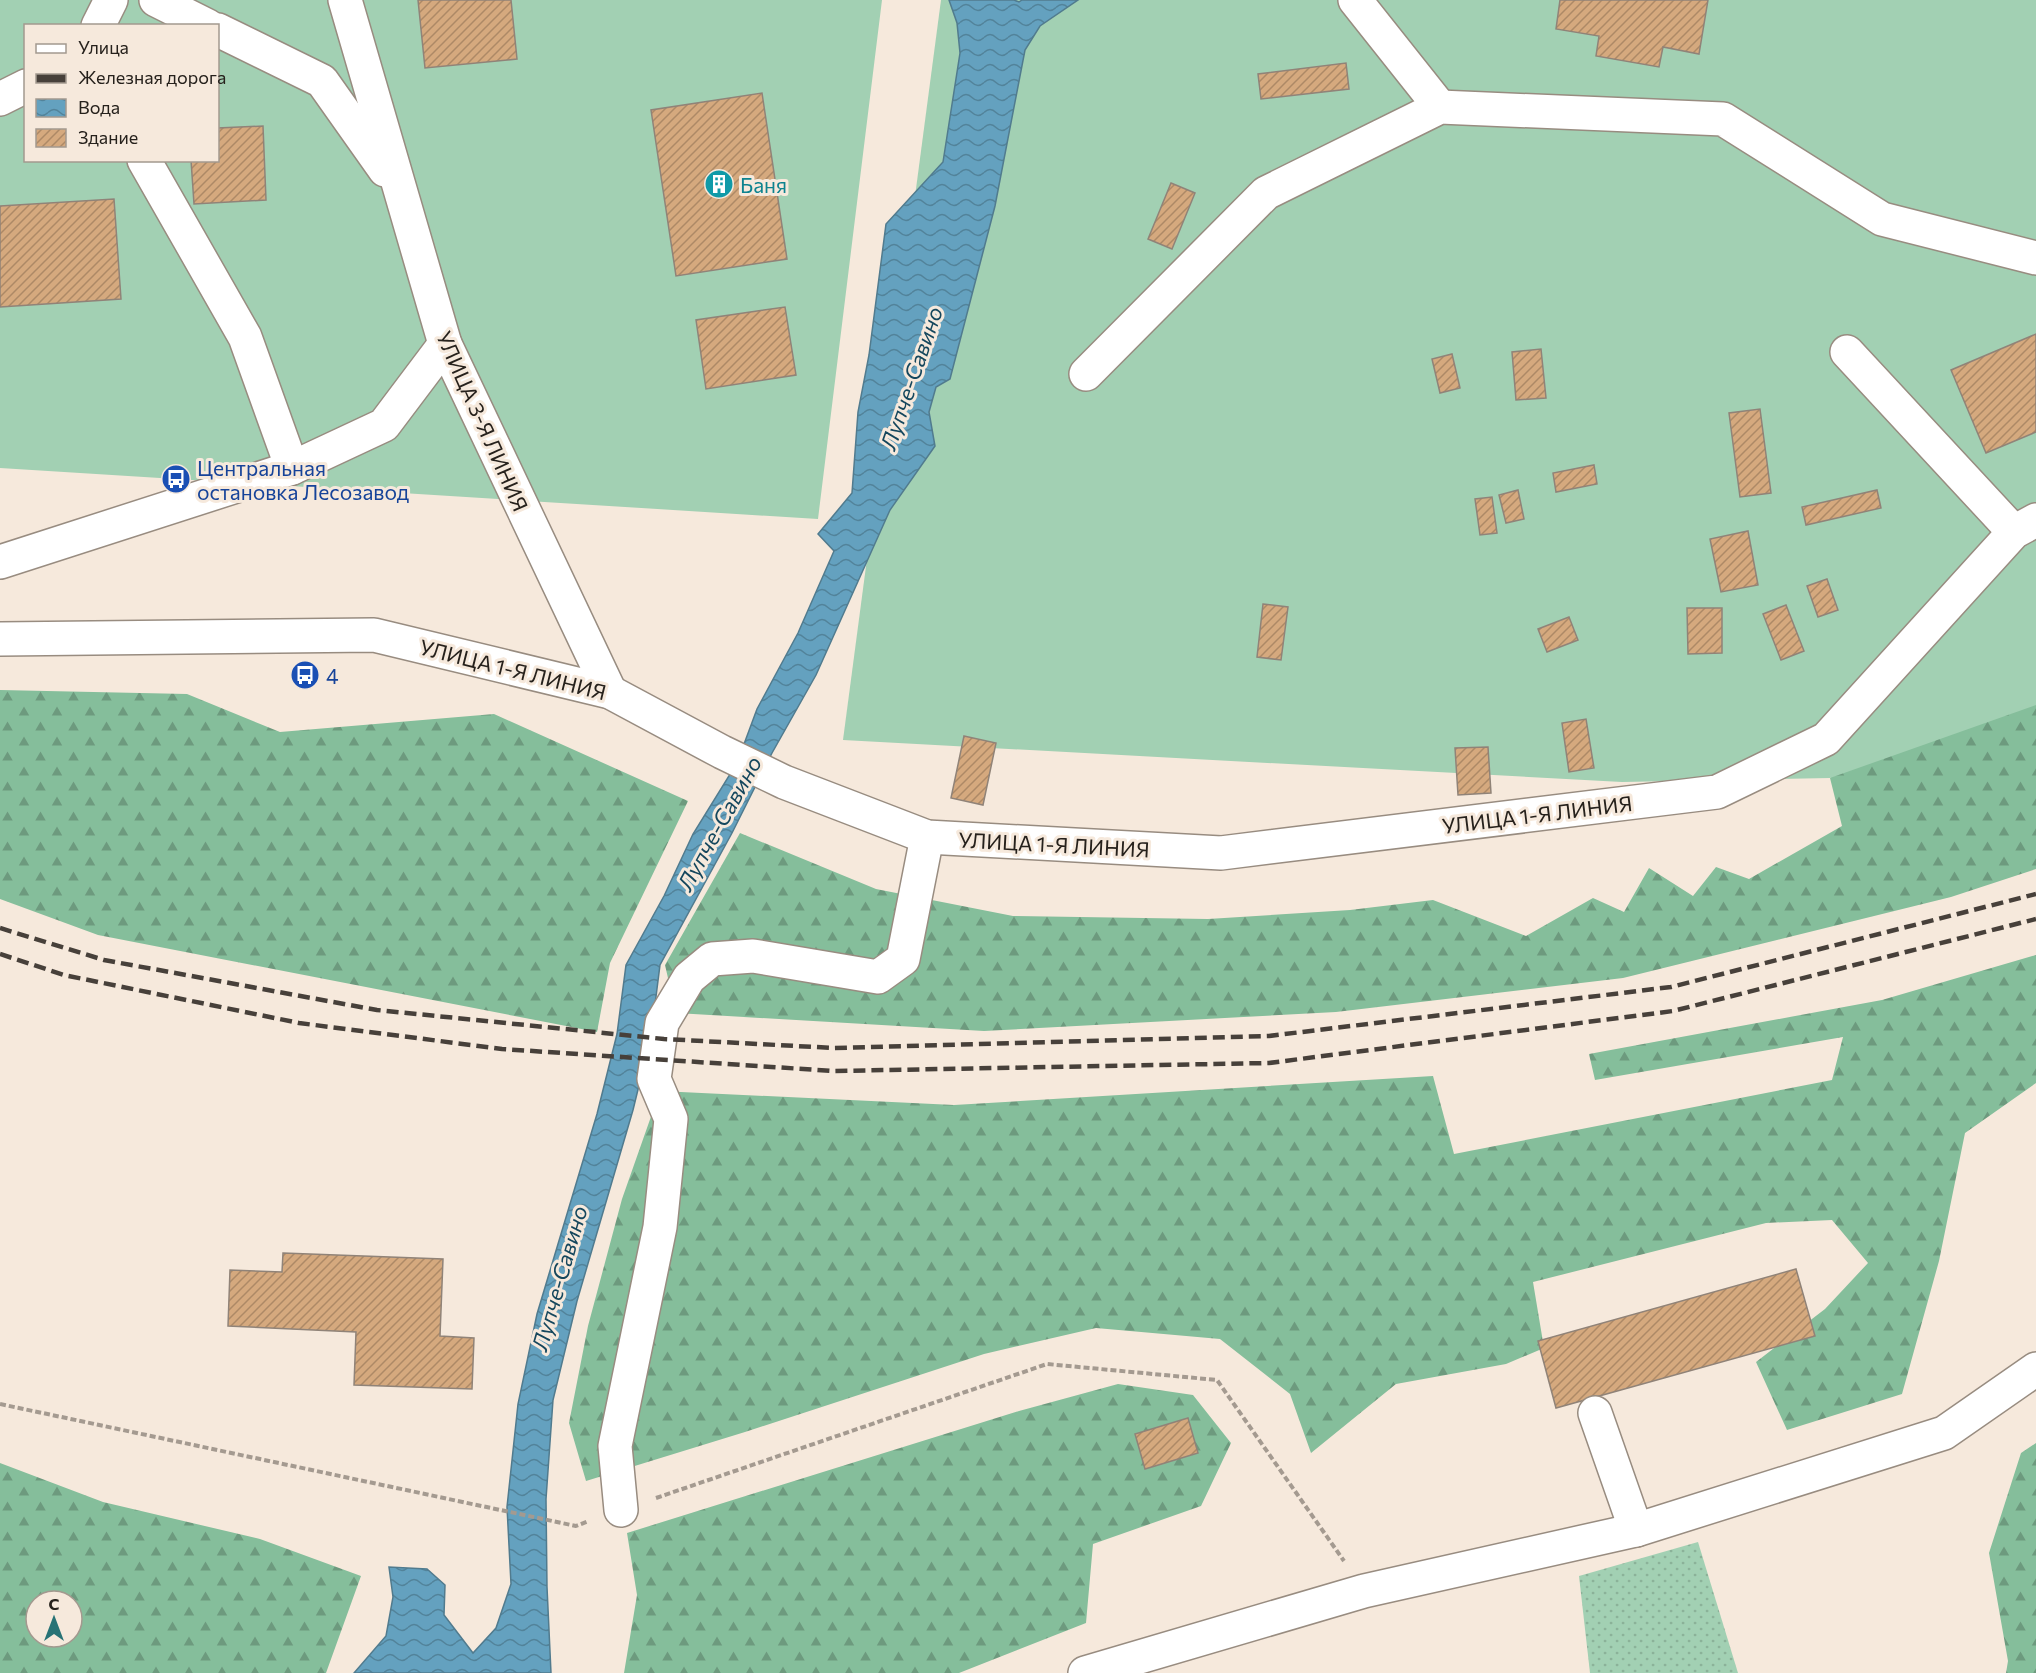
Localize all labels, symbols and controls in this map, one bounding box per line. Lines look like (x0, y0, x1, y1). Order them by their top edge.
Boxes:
legend (24, 24, 219, 162)
text: Улица (78, 36, 129, 58)
text: Железная дорога (78, 66, 226, 88)
text: Вода (78, 96, 120, 118)
text: Здание (78, 126, 138, 148)
building icon: Баня (703, 168, 735, 200)
place label: Баня (740, 172, 787, 197)
water label: Лупче-Савино (874, 303, 948, 454)
street label: УЛИЦА 3-Я ЛИНИЯ (432, 327, 534, 515)
place label: Центральная остановка Лесозавод (197, 455, 409, 504)
bus stop icon: Центральная остановка Лесозавод (160, 463, 192, 495)
street label: УЛИЦА 1-Я ЛИНИЯ (417, 634, 609, 704)
bus stop icon: 4 (289, 659, 321, 691)
place label: 4 (326, 663, 339, 688)
water label: Лупче-Савино (670, 751, 767, 896)
street label: УЛИЦА 1-Я ЛИНИЯ (1440, 790, 1634, 838)
street label: УЛИЦА 1-Я ЛИНИЯ (958, 827, 1150, 861)
water label: Лупче-Савино (525, 1202, 593, 1355)
north arrow (24, 1589, 84, 1649)
text: С (49, 1594, 60, 1613)

